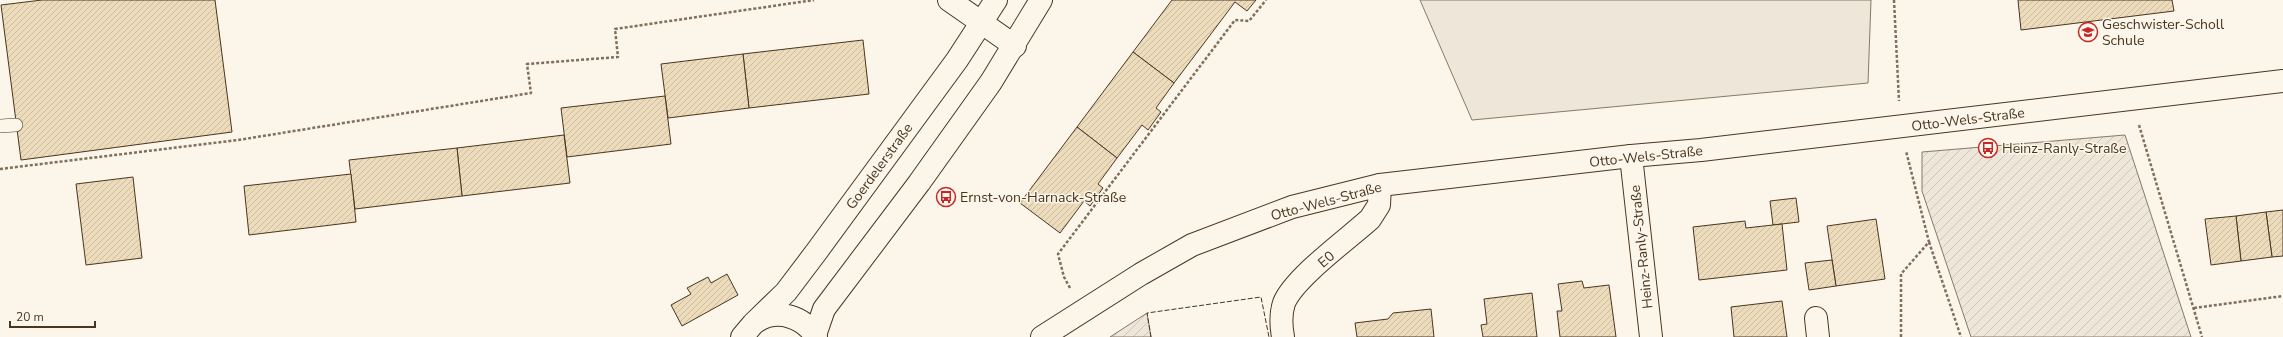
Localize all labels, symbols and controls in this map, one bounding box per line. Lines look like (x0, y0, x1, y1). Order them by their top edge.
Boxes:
place label: Geschwister-Scholl Schule (2102, 15, 2225, 50)
school or university icon: Geschwister-Scholl Schule (2077, 21, 2099, 43)
street label: Otto-Wels-Straße (1910, 103, 2026, 136)
street label: Goerdelerstraße (842, 119, 917, 213)
bus stop icon: Heinz-Ranly-Straße (1977, 137, 1999, 159)
place label: Heinz-Ranly-Straße (2002, 139, 2126, 158)
street label: Otto-Wels-Straße (1588, 141, 1704, 172)
street label: Otto-Wels-Straße (1269, 178, 1384, 225)
street label: Heinz-Ranly-Straße (1626, 184, 1657, 310)
bus stop icon: Ernst-von-Harnack-Straße (935, 186, 957, 208)
place label: Ernst-von-Harnack-Straße (960, 188, 1126, 207)
street label: E0 (1314, 247, 1339, 272)
scale bar (10, 303, 95, 329)
text: 20 m (16, 309, 44, 325)

